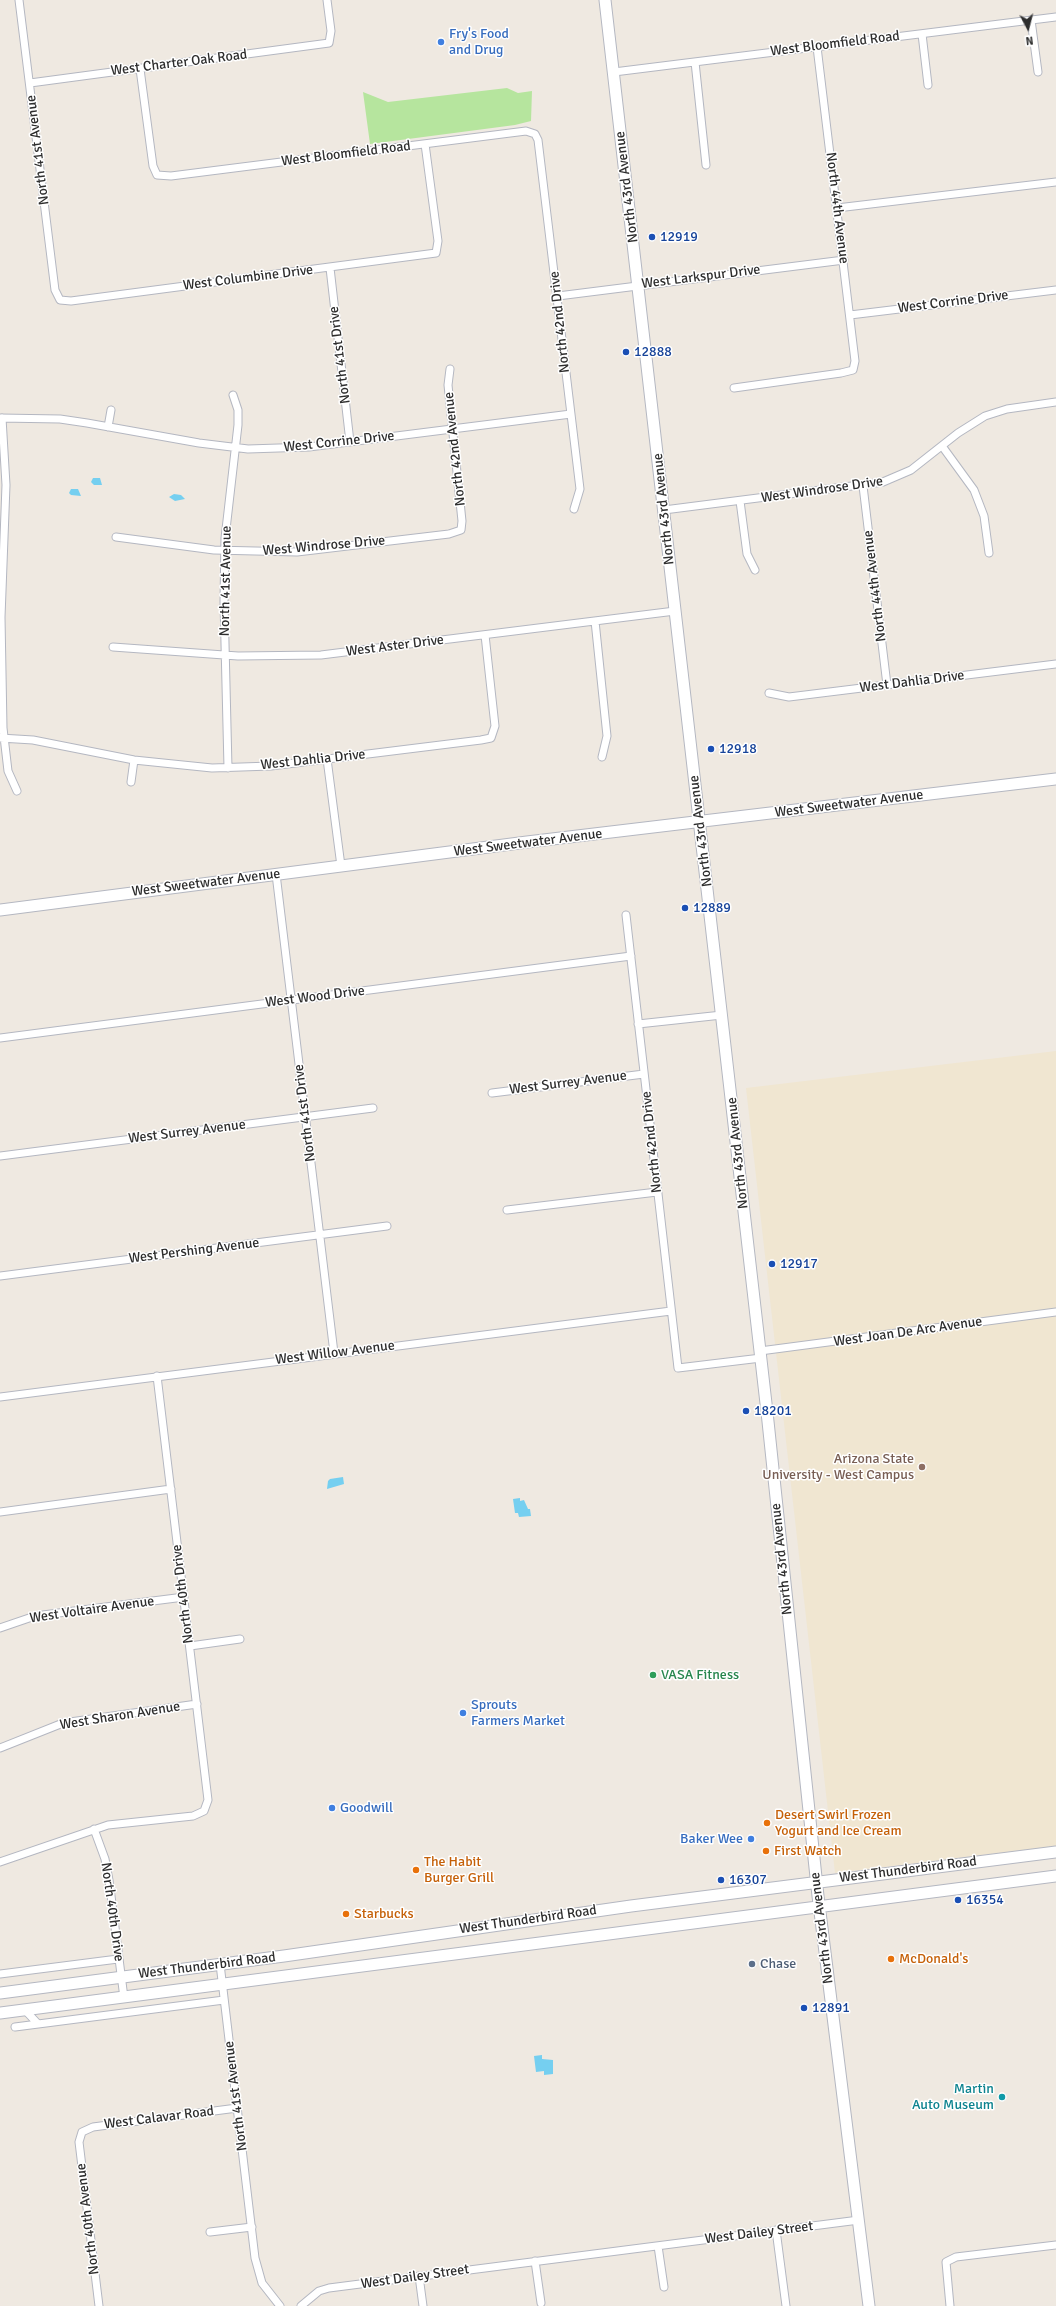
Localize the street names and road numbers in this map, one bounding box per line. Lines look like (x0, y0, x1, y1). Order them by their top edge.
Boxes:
street label: West Bloomfield Road (769, 28, 901, 60)
street label: West Charter Oak Road (110, 46, 248, 80)
street label: North 41st Avenue (23, 94, 53, 206)
street label: North 43rd Avenue (612, 130, 642, 244)
street label: West Bloomfield Road (280, 138, 412, 170)
street label: North 44th Avenue (822, 151, 852, 265)
street label: West Larkspur Drive (641, 261, 761, 293)
street label: West Columbine Drive (182, 262, 314, 294)
street label: North 42nd Drive (546, 270, 574, 374)
street label: West Corrine Drive (897, 287, 1009, 317)
street label: North 41st Drive (326, 305, 354, 405)
street label: North 42nd Avenue (441, 391, 469, 507)
street label: West Corrine Drive (283, 428, 395, 456)
street label: North 43rd Avenue (650, 452, 678, 566)
street label: West Windrose Drive (760, 473, 884, 507)
street label: North 41st Avenue (217, 525, 235, 637)
street label: North 44th Avenue (860, 529, 890, 643)
street label: West Windrose Drive (262, 532, 386, 560)
street label: West Aster Drive (345, 632, 445, 660)
street label: West Dahlia Drive (859, 667, 965, 697)
street label: West Dahlia Drive (260, 746, 366, 774)
street label: North 43rd Avenue (686, 774, 716, 888)
street label: West Sweetwater Avenue (774, 787, 924, 821)
street label: West Sweetwater Avenue (453, 826, 603, 860)
street label: West Sweetwater Avenue (131, 866, 281, 900)
street label: West Wood Drive (264, 983, 366, 1011)
street label: North 41st Drive (291, 1063, 319, 1163)
street label: West Surrey Avenue (508, 1067, 628, 1099)
street label: North 42nd Drive (638, 1090, 666, 1194)
street label: North 43rd Avenue (724, 1096, 752, 1210)
street label: West Surrey Avenue (127, 1116, 247, 1148)
street label: West Pershing Avenue (128, 1235, 260, 1267)
street label: West Joan De Arc Avenue (833, 1313, 983, 1351)
street label: West Willow Avenue (274, 1337, 396, 1369)
street label: North 43rd Avenue (768, 1502, 796, 1616)
street label: North 40th Drive (169, 1543, 197, 1645)
street label: West Voltaire Avenue (29, 1593, 155, 1627)
street label: West Sharon Avenue (59, 1698, 181, 1734)
street label: West Thunderbird Road (838, 1853, 978, 1887)
street label: North 40th Drive (97, 1861, 127, 1963)
street label: North 43rd Avenue (807, 1871, 837, 1985)
street label: West Thunderbird Road (458, 1902, 598, 1938)
street label: West Thunderbird Road (137, 1949, 277, 1983)
street label: North 41st Avenue (221, 2040, 251, 2152)
street label: West Calavar Road (103, 2103, 215, 2133)
street label: North 40th Avenue (73, 2162, 103, 2276)
street label: West Dailey Street (704, 2218, 814, 2248)
street label: West Dailey Street (360, 2261, 470, 2293)

